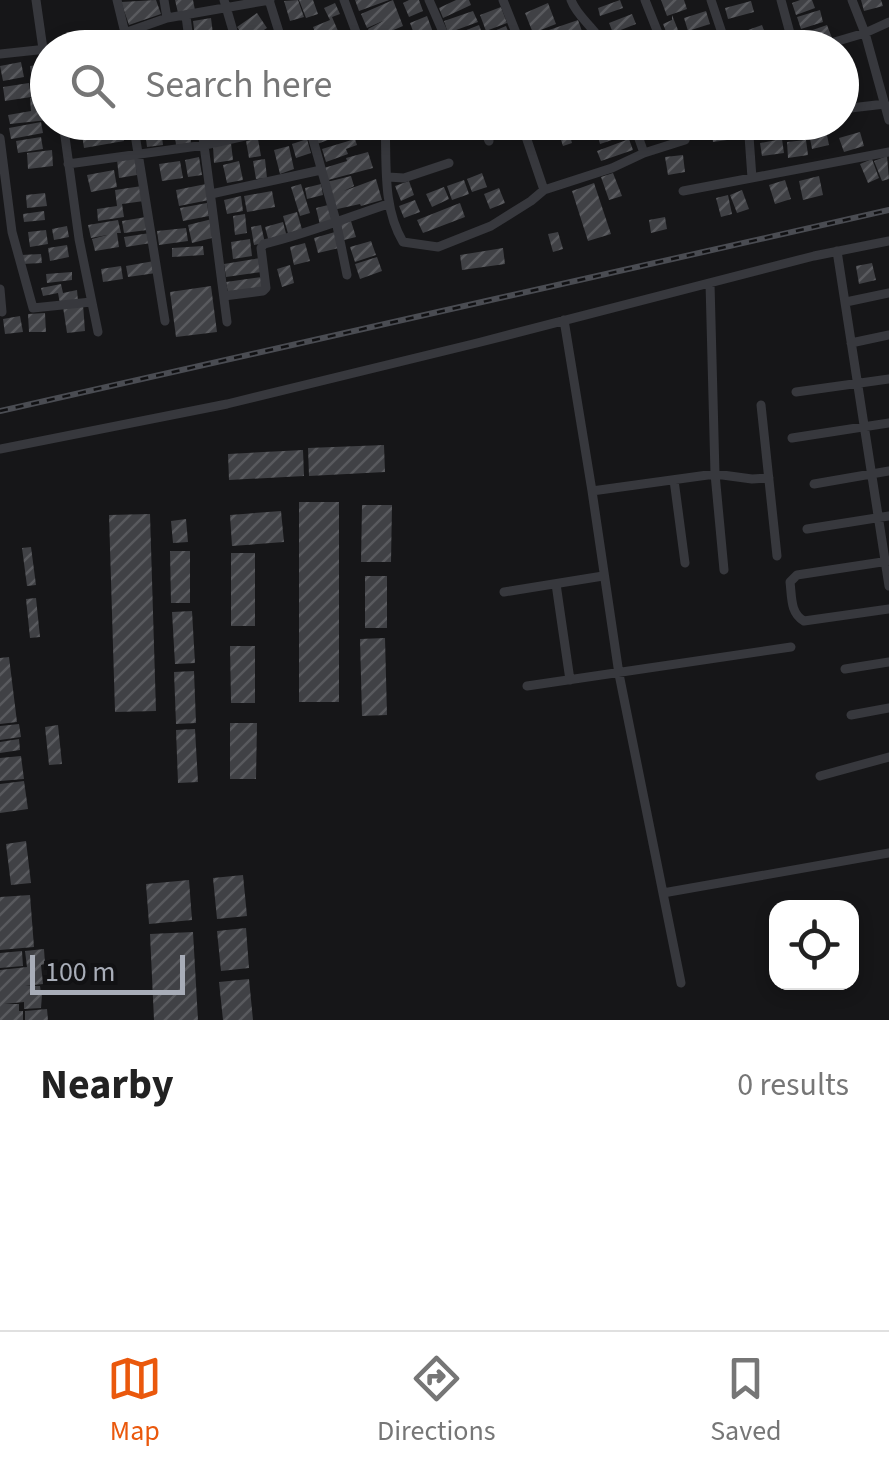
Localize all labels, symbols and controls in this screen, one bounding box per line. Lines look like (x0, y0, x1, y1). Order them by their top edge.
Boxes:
search box (30, 30, 859, 140)
icon: search (65, 58, 120, 113)
text: Search here (145, 58, 332, 112)
map controls (769, 900, 859, 990)
button: locate (769, 900, 859, 990)
scale bar (30, 950, 185, 994)
text: 100 m (45, 952, 116, 992)
text: Nearby (40, 1055, 174, 1115)
text: 0 results (737, 1062, 849, 1108)
tab: Map (107, 1351, 162, 1451)
tab: Directions (377, 1351, 496, 1451)
tab: Saved (710, 1351, 782, 1451)

